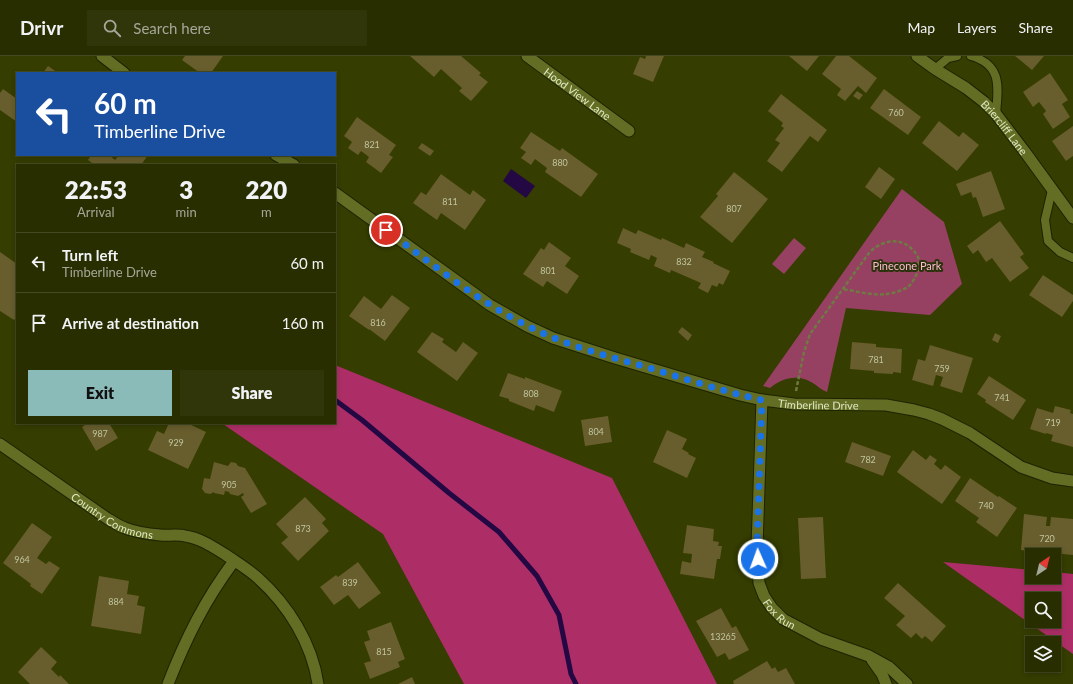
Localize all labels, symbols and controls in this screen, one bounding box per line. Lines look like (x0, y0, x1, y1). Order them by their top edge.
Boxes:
search box (87, 10, 367, 46)
text: Drivr (20, 16, 63, 39)
icon: search (101, 17, 123, 39)
text: Search here (133, 19, 211, 37)
text: Map (907, 19, 935, 36)
text: Layers (957, 19, 997, 36)
text: Share (1019, 19, 1053, 36)
street label: Hood View Lane (542, 65, 614, 122)
text: 60 m (94, 86, 157, 120)
icon: left (28, 88, 80, 140)
street label: Briercliff Lane (979, 97, 1031, 157)
house number: 760 (888, 107, 904, 118)
text: Timberline Drive (94, 120, 225, 142)
house number: 821 (364, 139, 380, 150)
house number: 880 (552, 157, 568, 168)
text: 22:53 (65, 175, 127, 204)
text: 3 (179, 175, 193, 204)
text: 220 (245, 175, 287, 204)
house number: 811 (442, 196, 458, 207)
house number: 807 (726, 203, 742, 214)
text: Arrival (77, 204, 115, 220)
text: min (176, 204, 197, 220)
text: m (261, 204, 272, 220)
pin (369, 213, 403, 247)
icon: arrive (375, 219, 397, 241)
text: Turn left (62, 246, 118, 264)
icon: left (28, 252, 50, 274)
text: 60 m (290, 254, 324, 272)
house number: 832 (676, 256, 692, 267)
park label: Pinecone Park (873, 259, 942, 272)
text: Timberline Drive (62, 264, 157, 280)
house number: 801 (540, 265, 556, 276)
icon: arrive (28, 312, 50, 334)
text: Arrive at destination (62, 314, 199, 332)
text: 160 m (282, 314, 324, 332)
house number: 816 (370, 317, 386, 328)
house number: 781 (868, 354, 884, 365)
house number: 759 (934, 363, 950, 374)
button: Exit (28, 370, 172, 416)
button: Share (180, 370, 324, 416)
house number: 808 (523, 388, 539, 399)
house number: 741 (994, 392, 1010, 403)
street label: Timberline Drive (777, 396, 859, 411)
house number: 719 (1045, 417, 1061, 428)
house number: 804 (588, 426, 604, 437)
house number: 987 (92, 428, 108, 439)
house number: 929 (168, 437, 184, 448)
house number: 782 (860, 454, 876, 465)
house number: 905 (221, 479, 237, 490)
street label: Country Commons (69, 489, 154, 541)
house number: 740 (978, 500, 994, 511)
house number: 873 (295, 523, 311, 534)
house number: 720 (1039, 533, 1055, 544)
position arrow (737, 538, 779, 580)
north arrow (1025, 548, 1061, 584)
map controls (1025, 548, 1061, 672)
house number: 964 (14, 554, 30, 565)
house number: 839 (342, 577, 358, 588)
button: search (1025, 592, 1061, 628)
house number: 884 (108, 596, 124, 607)
street label: Fox Run (761, 596, 798, 631)
house number: 13265 (710, 631, 736, 642)
button: layers (1025, 636, 1061, 672)
house number: 815 (376, 646, 392, 657)

